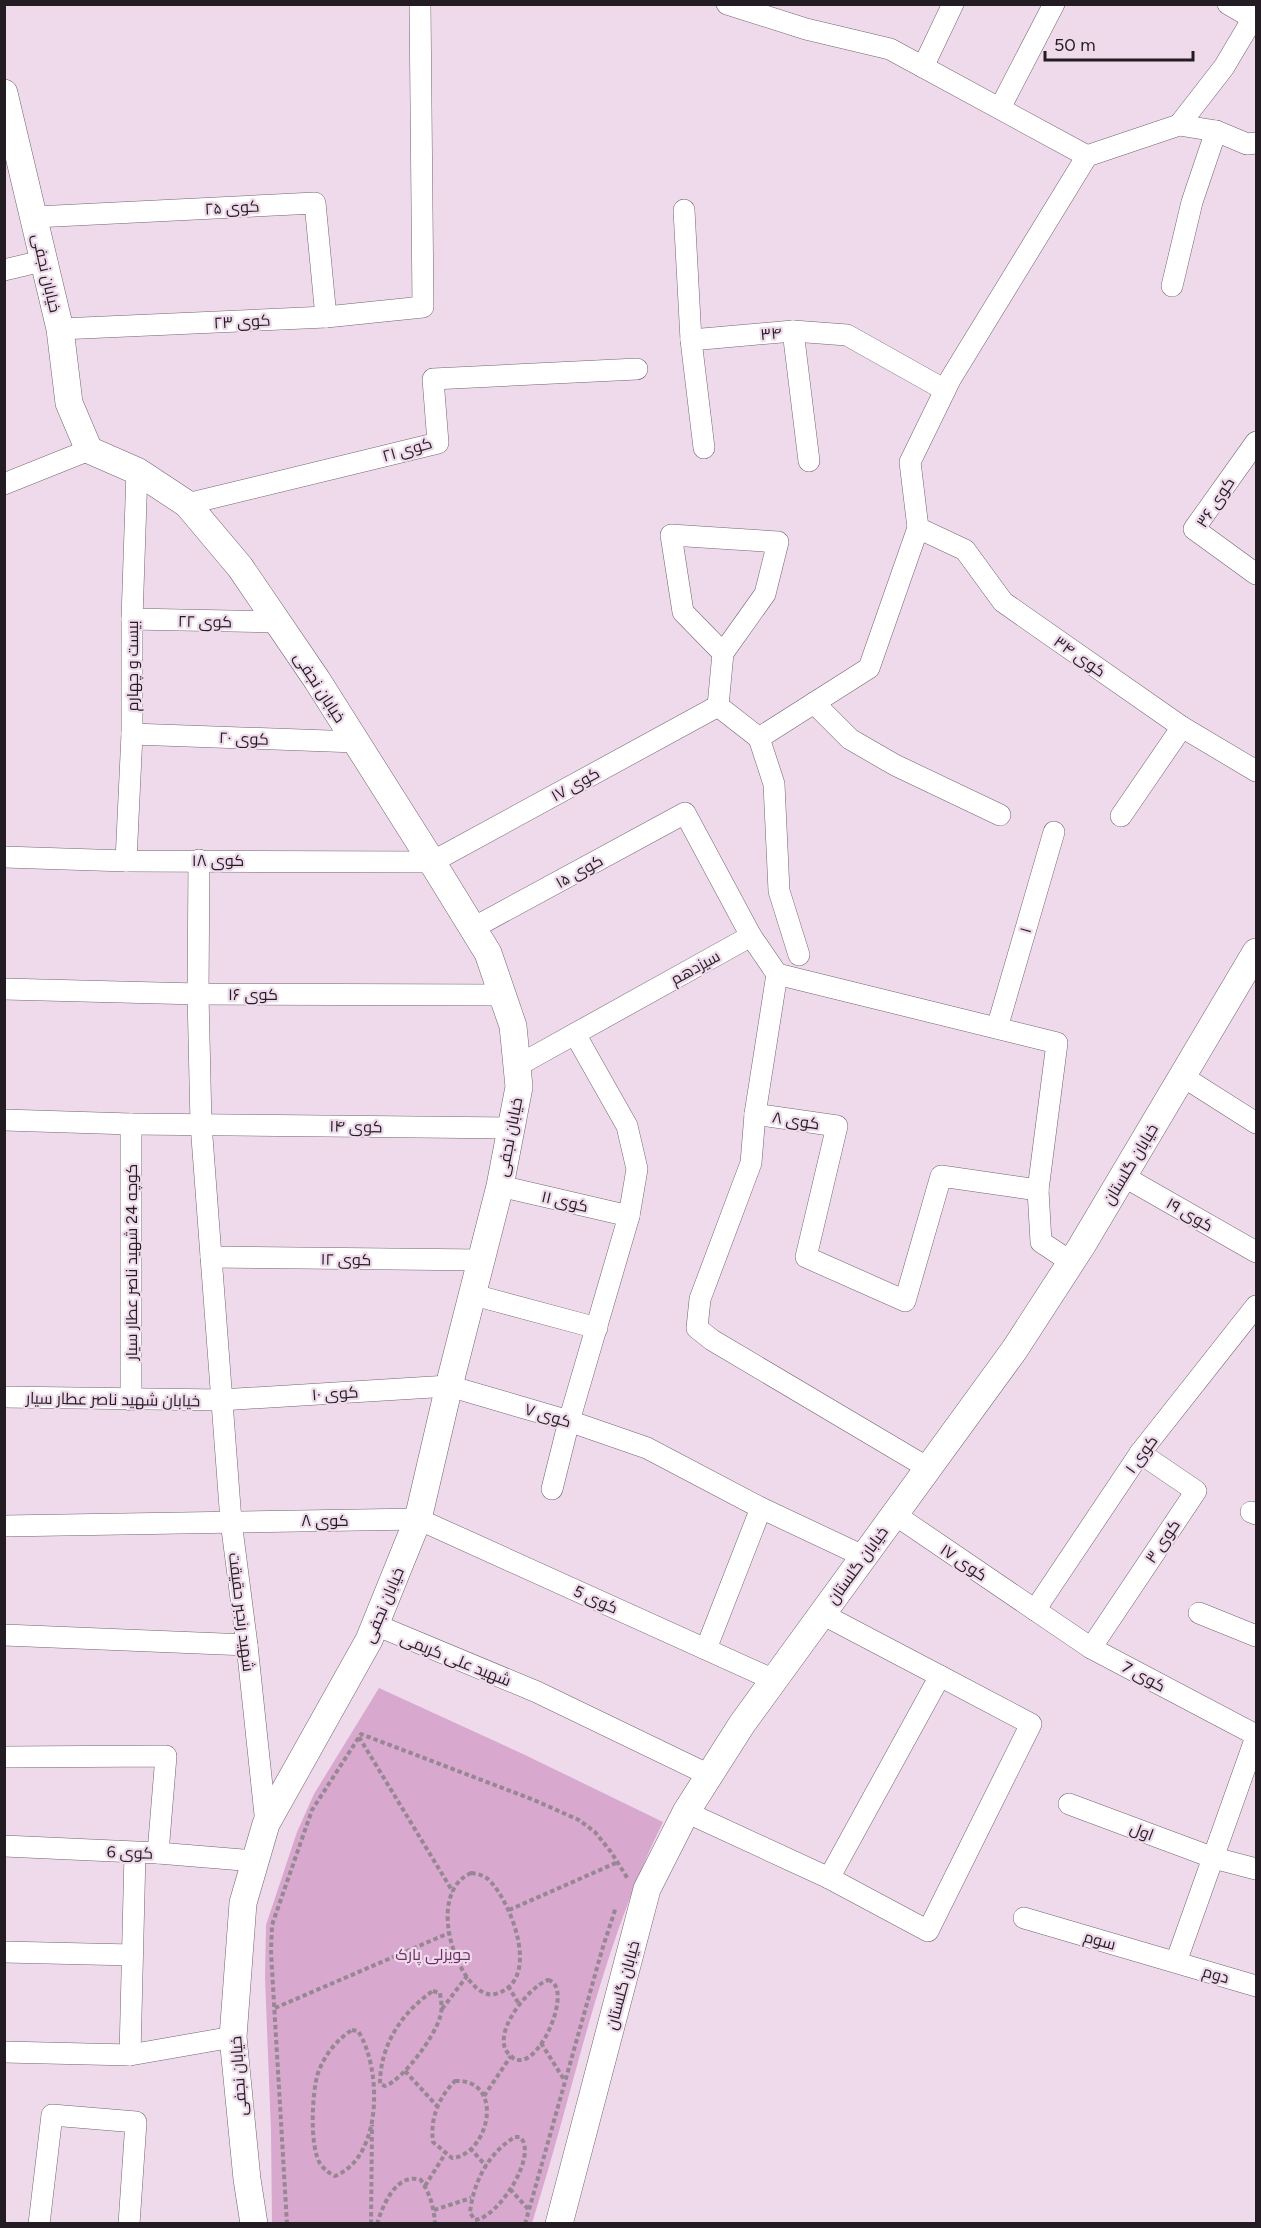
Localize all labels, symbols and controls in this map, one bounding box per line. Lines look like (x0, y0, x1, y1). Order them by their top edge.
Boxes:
scale bar (1045, 24, 1194, 62)
text: 50 m (1054, 34, 1096, 56)
street label: کوی ۲۵ (204, 197, 260, 219)
street label: خیابان نجفی (27, 232, 65, 315)
street label: کوی ۲۳ (213, 311, 271, 333)
street label: ۳۴ (760, 323, 783, 344)
street label: کوی ۲۱ (380, 433, 435, 467)
street label: کوی ۳۶ (1192, 474, 1239, 531)
street label: کوی ۲۲ (178, 612, 232, 632)
street label: بیست و چهارم (123, 621, 144, 711)
street label: کوی ۳۴ (1050, 632, 1109, 682)
street label: خیابان نجفی (289, 648, 349, 727)
street label: کوی ۲۰ (219, 728, 269, 750)
street label: کوی ۱۷ (548, 763, 603, 806)
street label: کوی ۱۸ (192, 851, 244, 871)
street label: کوی ۱۵ (552, 851, 607, 893)
street label: ۱ (1016, 925, 1035, 935)
street label: سیزدهم (667, 946, 724, 991)
street label: کوی ۱۶ (228, 985, 278, 1005)
street label: خیابان نجفی (493, 1096, 527, 1178)
street label: کوی ۸ (771, 1107, 821, 1135)
street label: کوی ۱۴ (329, 1117, 383, 1137)
street label: خیابان گلستان (1099, 1120, 1163, 1209)
street label: کوچه 24 شهید ناصر عطار سیار (122, 1164, 143, 1361)
street label: کوی ۱۱ (539, 1187, 590, 1217)
street label: کوی ۱۹ (1163, 1194, 1216, 1236)
street label: کوی ۱۲ (320, 1250, 372, 1270)
street label: کوی ۱۰ (311, 1382, 359, 1406)
street label: خیابان شهید ناصر عطار سیار (25, 1388, 200, 1412)
street label: کوی ۷ (522, 1399, 573, 1432)
street label: کوی ۱ (1121, 1432, 1162, 1478)
street label: کوی ۸ (301, 1511, 349, 1531)
street label: کوی ۳ (1141, 1516, 1185, 1567)
street label: خیابان گلستان (823, 1523, 893, 1608)
street label: کوی ۱۷ (936, 1540, 991, 1586)
street label: شهید رنجبر حقیقت (224, 1551, 258, 1673)
street label: خیابان نجفی (359, 1565, 409, 1646)
street label: کوی 5 (570, 1581, 621, 1619)
street label: شهید علی کریمی (397, 1629, 514, 1691)
street label: کوی 7 (1118, 1657, 1169, 1697)
street label: اول (1127, 1818, 1156, 1846)
street label: کوی 6 (106, 1842, 154, 1864)
street label: سوم (1081, 1927, 1118, 1956)
street label: خیابان گلستان (601, 1938, 644, 2032)
park label: جویزلی پارک (395, 1945, 471, 1966)
street label: دوم (1200, 1962, 1231, 1989)
street label: خیابان نجفی (226, 2035, 252, 2117)

